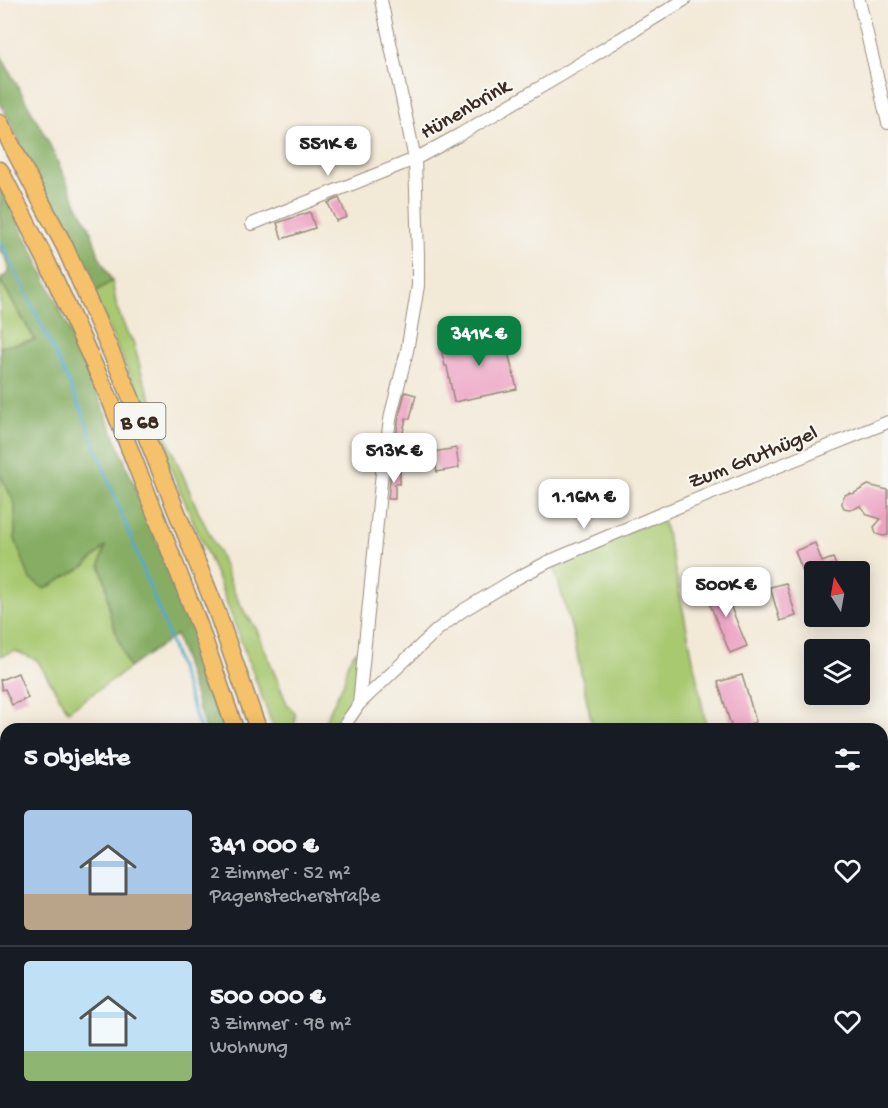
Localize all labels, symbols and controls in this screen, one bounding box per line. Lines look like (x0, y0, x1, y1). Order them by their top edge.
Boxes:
street label: Hünenbrink (416, 73, 518, 147)
pin: 551K € (279, 126, 377, 177)
text: 551K € (300, 134, 356, 157)
pin: 341K € (430, 316, 528, 367)
text: 341K € (451, 324, 507, 347)
road number: B 68 (114, 403, 166, 439)
street label: Zum Gruthügel (685, 421, 822, 496)
pin: 513K € (345, 433, 443, 484)
text: 513K € (366, 441, 422, 464)
pin: 1.16M € (529, 479, 639, 530)
text: 1.16M € (552, 487, 616, 510)
north arrow (804, 561, 870, 627)
map controls (804, 561, 870, 705)
pin: 500K € (677, 567, 775, 618)
text: 500K € (696, 575, 756, 598)
button: layers (804, 639, 870, 705)
icon: filters (831, 743, 864, 776)
text: 5 Objekte (24, 744, 130, 775)
text: 341 000 € (210, 832, 318, 863)
icon: home (72, 834, 144, 906)
icon: heart (831, 854, 864, 887)
text: 2 Zimmer · 52 m² (210, 863, 351, 886)
text: Pagenstecherstraße (210, 886, 380, 909)
text: 500 000 € (210, 983, 325, 1014)
icon: home (72, 985, 144, 1057)
icon: heart (831, 1005, 864, 1038)
text: 3 Zimmer · 98 m² (210, 1014, 352, 1037)
text: Wohnung (210, 1037, 288, 1060)

